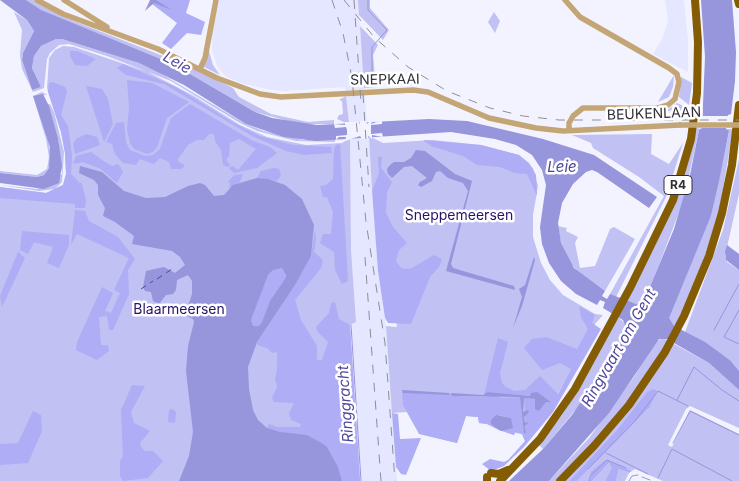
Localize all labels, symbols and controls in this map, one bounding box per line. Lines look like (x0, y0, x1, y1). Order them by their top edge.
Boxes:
water label: Leie (160, 48, 194, 78)
street label: SNEPKAAI (350, 71, 420, 89)
street label: BEUKENLAAN (607, 104, 701, 124)
water label: Leie (547, 158, 577, 176)
road number: R4 (664, 176, 692, 194)
park label: Sneppemeersen (405, 208, 513, 224)
water label: Ringvaart om Gent (578, 286, 660, 410)
park label: Blaarmeersen (133, 302, 225, 318)
water label: Ringgracht (334, 365, 358, 443)

